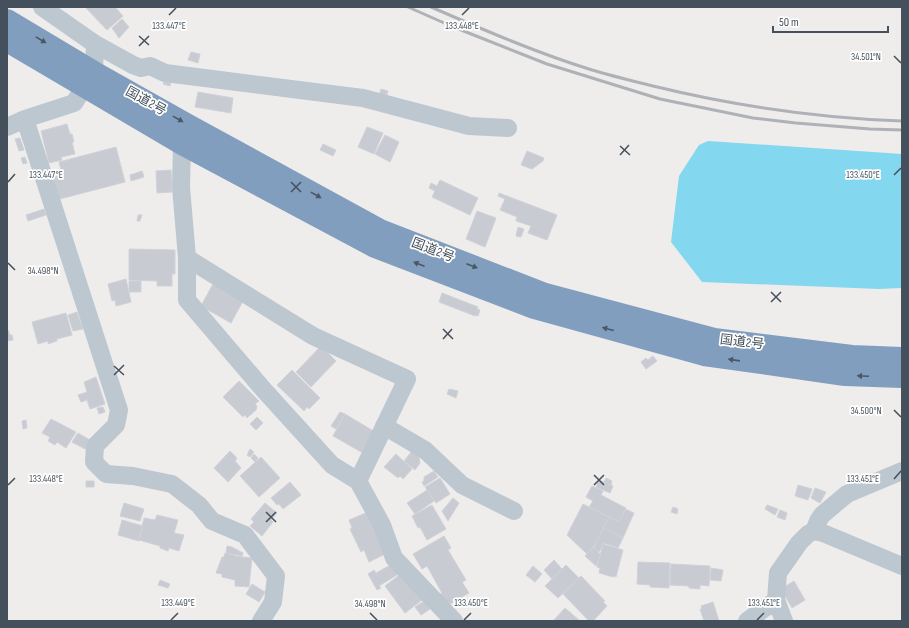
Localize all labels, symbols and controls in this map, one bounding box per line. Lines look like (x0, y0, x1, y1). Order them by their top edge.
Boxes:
scale bar (773, 8, 888, 34)
text: 50 m (779, 15, 799, 30)
text: 133.447°E (152, 20, 186, 32)
text: 133.448°E (445, 20, 479, 32)
one-way arrow (35, 37, 47, 44)
text: 34.501°N (851, 51, 881, 63)
street label: 国道2号 (123, 83, 169, 119)
one-way arrow (172, 115, 183, 122)
text: 133.447°E (29, 169, 63, 181)
text: 133.450°E (846, 169, 880, 181)
one-way arrow (310, 191, 322, 198)
street label: 国道2号 (409, 235, 457, 265)
one-way arrow (413, 261, 425, 267)
one-way arrow (467, 263, 479, 269)
text: 34.498°N (27, 265, 59, 277)
one-way arrow (602, 326, 614, 332)
street label: 国道2号 (719, 331, 765, 353)
one-way arrow (728, 357, 740, 363)
one-way arrow (856, 373, 869, 379)
text: 34.500°N (850, 405, 882, 417)
text: 133.448°E (29, 473, 63, 485)
text: 133.451°E (847, 473, 879, 485)
text: 133.449°E (161, 597, 195, 609)
text: 133.450°E (454, 597, 488, 609)
text: 133.451°E (748, 597, 780, 609)
text: 34.498°N (354, 598, 386, 610)

